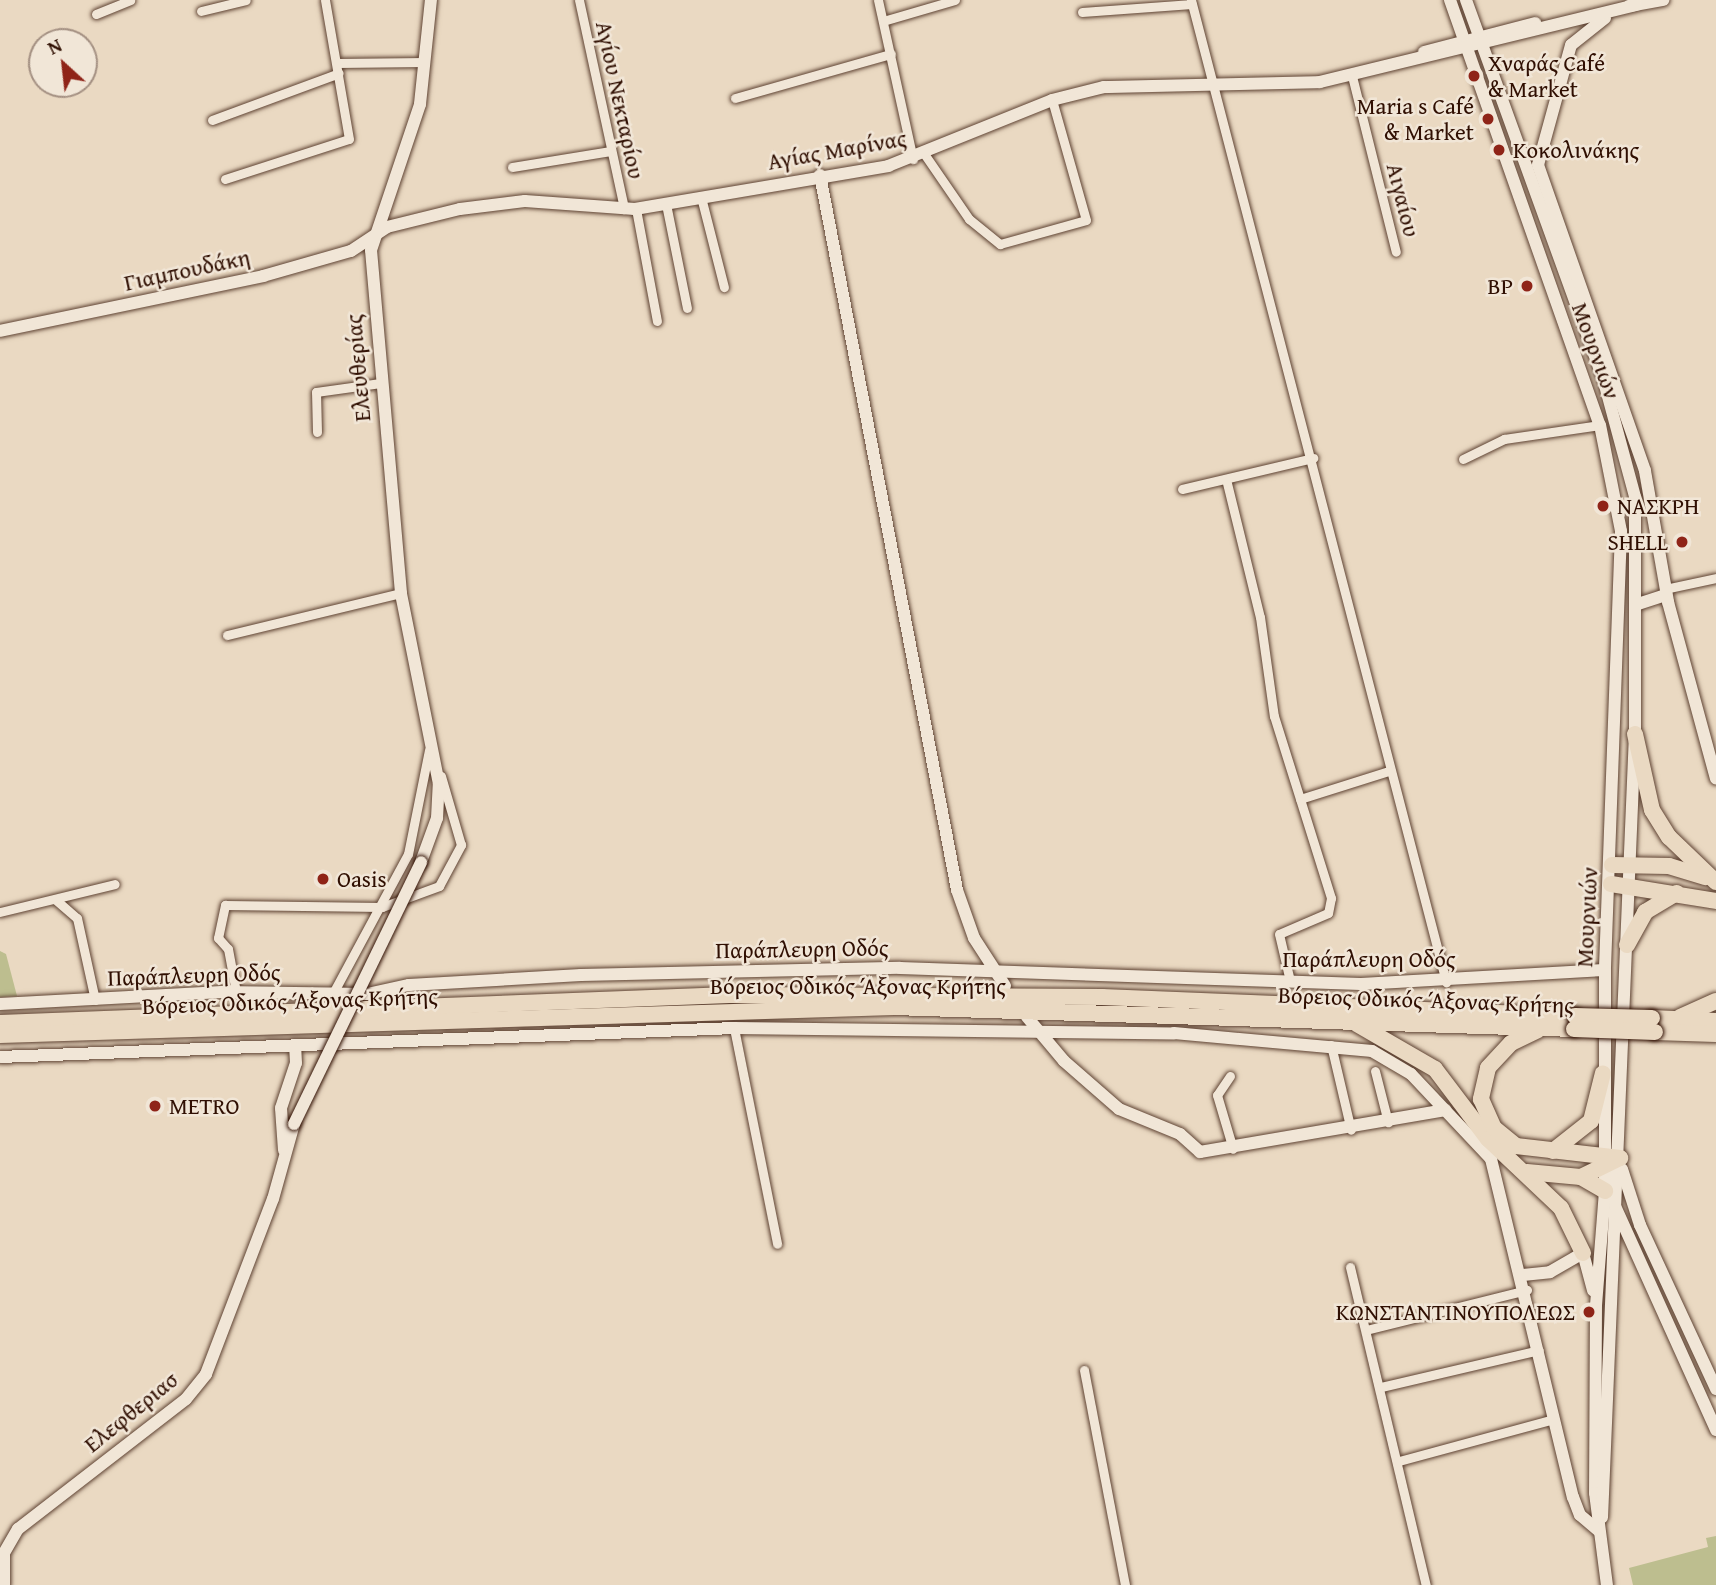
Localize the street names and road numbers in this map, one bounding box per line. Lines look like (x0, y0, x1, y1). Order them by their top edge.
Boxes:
street label: Αγίου Νεκταρίου (590, 19, 650, 181)
street label: Αγίας Μαρίνας (765, 124, 909, 176)
street label: Αιγαίου (1381, 160, 1425, 240)
street label: Γιαμπουδάκη (122, 243, 252, 297)
street label: Μουρνιών (1566, 299, 1626, 403)
street label: Ελευθερίας (340, 313, 376, 423)
street label: Μουρνιών (1571, 866, 1603, 968)
street label: Παράπλευρη Οδός (715, 934, 889, 964)
street label: Παράπλευρη Οδός (1282, 945, 1456, 973)
street label: Παράπλευρη Οδός (107, 958, 281, 992)
street label: Βόρειος Οδικός Άξονας Κρήτης (710, 972, 1006, 1000)
street label: Βόρειος Οδικός Άξονας Κρήτης (1278, 981, 1574, 1019)
street label: Βόρειος Οδικός Άξονας Κρήτης (142, 982, 438, 1020)
street label: Ελεφθεριασ (79, 1366, 183, 1458)

